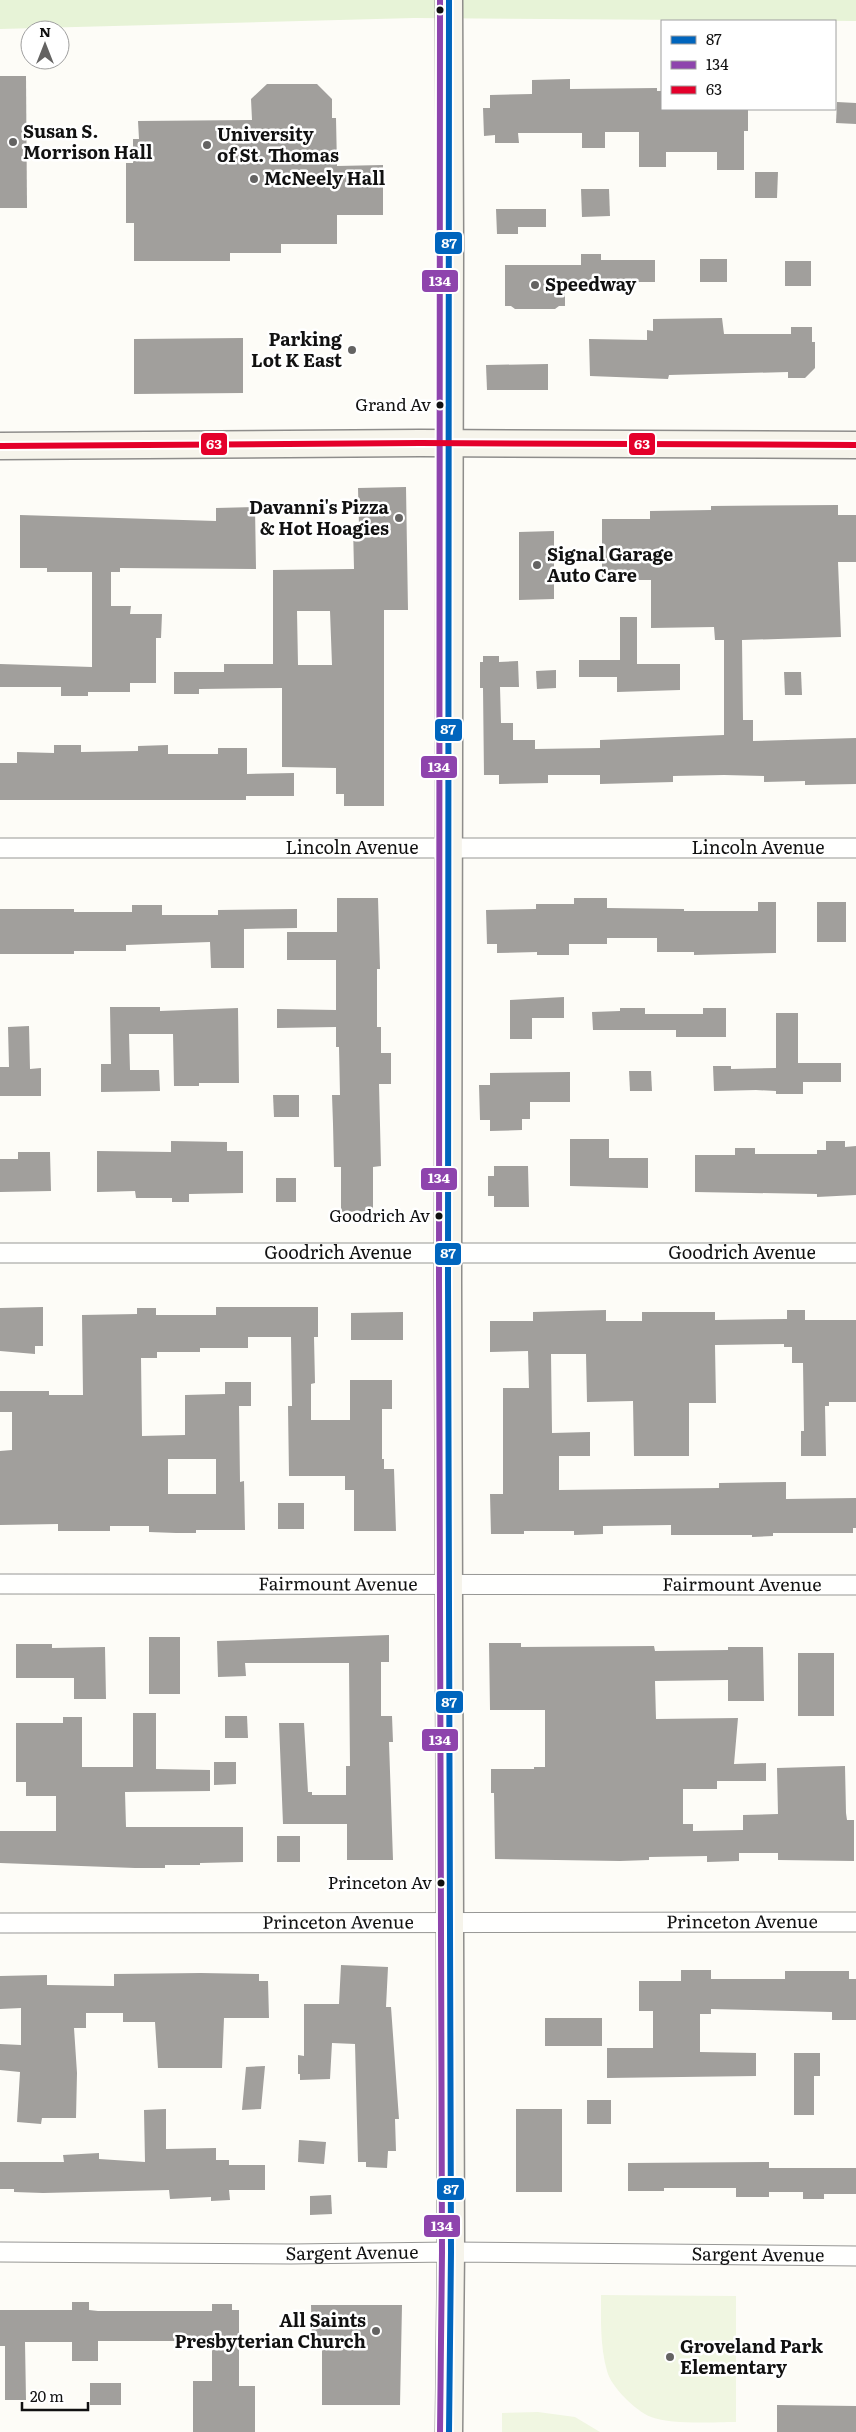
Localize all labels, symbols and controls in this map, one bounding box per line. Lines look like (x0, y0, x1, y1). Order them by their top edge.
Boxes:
unlabelled marker (435, 5, 445, 15)
north arrow (20, 20, 70, 70)
legend (661, 20, 836, 110)
text: N (39, 21, 51, 41)
text: 87 (706, 27, 722, 50)
text: 134 (706, 52, 728, 75)
text: 63 (706, 77, 722, 100)
place label: Susan S. Morrison Hall (23, 117, 153, 165)
place label: University of St. Thomas (217, 120, 339, 168)
marker: Susan S. Morrison Hall (7, 136, 19, 148)
marker: University of St. Thomas (201, 139, 213, 151)
place label: McNeely Hall (264, 164, 386, 191)
marker: McNeely Hall (248, 173, 260, 185)
line badge: 87 (434, 231, 463, 255)
text: 87 (441, 232, 457, 252)
line badge: 134 (421, 269, 459, 293)
text: 134 (429, 270, 452, 290)
place label: Speedway (545, 270, 636, 297)
marker: Speedway (529, 279, 541, 291)
place label: Parking Lot K East (251, 325, 343, 373)
marker: Parking Lot K East (346, 344, 358, 356)
place label: Grand Av (355, 391, 431, 416)
marker: Grand Av (435, 400, 445, 410)
line badge: 63 (200, 432, 228, 456)
line badge: 63 (628, 432, 656, 456)
text: 63 (206, 433, 222, 453)
text: 63 (634, 433, 650, 453)
place label: Davanni's Pizza & Hot Hoagies (249, 493, 390, 541)
marker: Davanni's Pizza & Hot Hoagies (393, 512, 405, 524)
place label: Signal Garage Auto Care (547, 540, 673, 588)
marker: Signal Garage Auto Care (531, 559, 543, 571)
line badge: 87 (434, 718, 463, 742)
text: 87 (440, 718, 456, 738)
line badge: 134 (420, 755, 458, 779)
text: 134 (428, 756, 451, 776)
street label: Lincoln Avenue (285, 833, 419, 860)
street label: Lincoln Avenue (691, 833, 825, 860)
line badge: 134 (420, 1167, 458, 1191)
text: 134 (428, 1167, 451, 1187)
place label: Goodrich Av (329, 1202, 430, 1227)
marker: Goodrich Av (434, 1211, 444, 1221)
street label: Goodrich Avenue (264, 1238, 412, 1265)
street label: Goodrich Avenue (668, 1238, 816, 1265)
line badge: 87 (434, 1242, 462, 1266)
text: 87 (440, 1242, 456, 1262)
street label: Fairmount Avenue (258, 1569, 418, 1596)
street label: Fairmount Avenue (662, 1570, 822, 1597)
line badge: 87 (435, 1690, 464, 1714)
text: 87 (441, 1691, 457, 1711)
line badge: 134 (421, 1728, 459, 1752)
text: 134 (429, 1729, 452, 1749)
place label: Princeton Av (328, 1869, 432, 1894)
marker: Princeton Av (436, 1878, 446, 1888)
street label: Princeton Avenue (666, 1907, 818, 1934)
street label: Princeton Avenue (262, 1908, 414, 1935)
line badge: 87 (436, 2177, 465, 2201)
text: 87 (443, 2178, 459, 2198)
line badge: 134 (423, 2214, 461, 2238)
text: 134 (431, 2215, 454, 2235)
street label: Sargent Avenue (285, 2237, 419, 2266)
street label: Sargent Avenue (691, 2239, 825, 2268)
place label: All Saints Presbyterian Church (175, 2306, 366, 2354)
marker: All Saints Presbyterian Church (370, 2325, 382, 2337)
place label: Groveland Park Elementary (680, 2332, 824, 2380)
marker: Groveland Park Elementary (664, 2351, 676, 2363)
scale bar (22, 2380, 89, 2412)
text: 20 m (30, 2384, 64, 2407)

